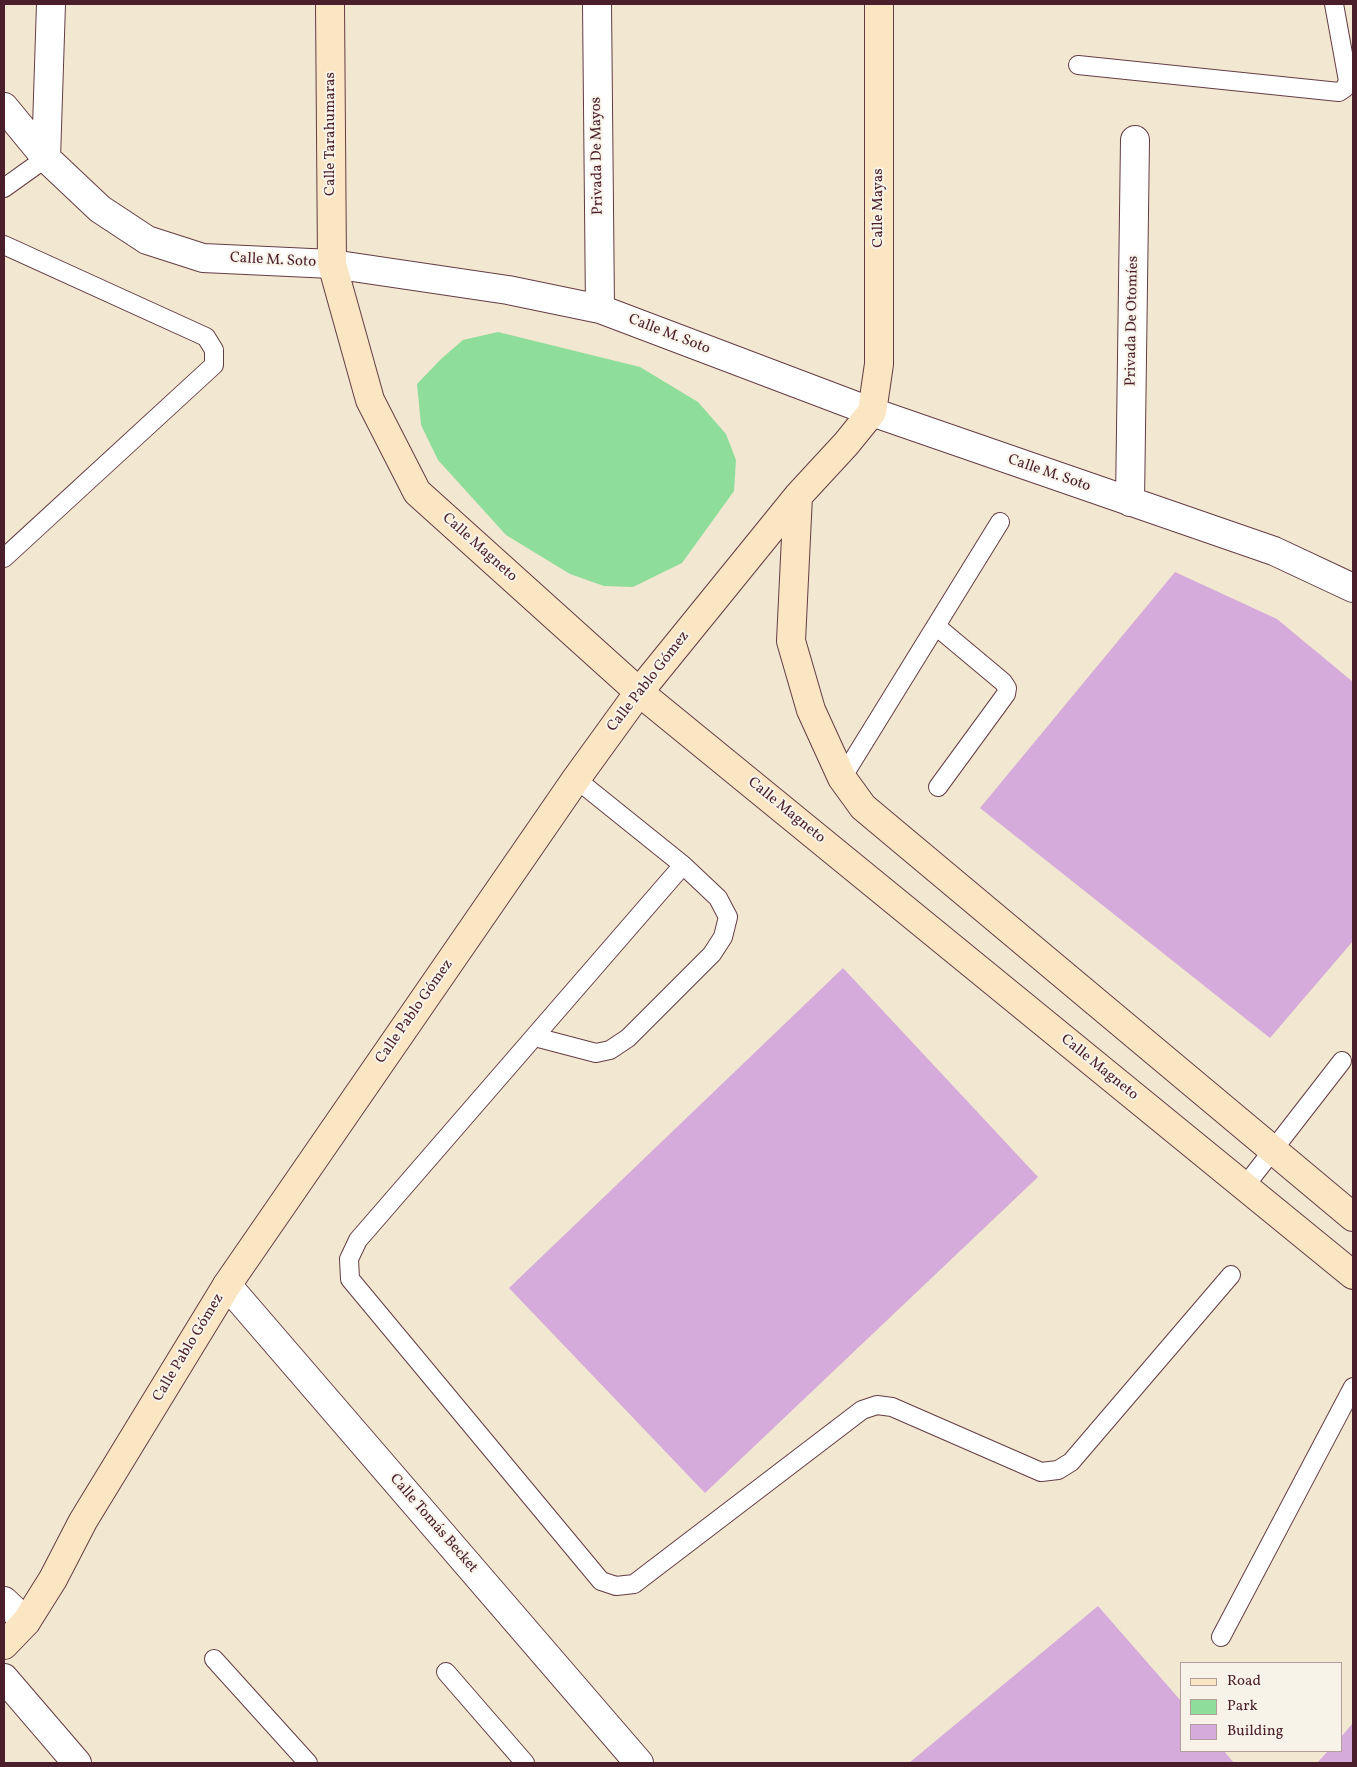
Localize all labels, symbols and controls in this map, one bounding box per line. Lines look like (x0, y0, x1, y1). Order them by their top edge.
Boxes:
street label: Calle Tarahumaras (322, 72, 340, 196)
street label: Privada De Mayos (588, 97, 608, 215)
street label: Calle Mayas (870, 168, 888, 248)
street label: Calle M. Soto (229, 250, 317, 272)
street label: Privada De Otomíes (1123, 256, 1143, 386)
street label: Calle M. Soto (626, 311, 712, 359)
street label: Calle M. Soto (1005, 451, 1093, 497)
street label: Calle Magneto (438, 510, 520, 586)
street label: Calle Pablo Gómez (604, 628, 694, 736)
street label: Calle Magneto (744, 774, 828, 848)
street label: Calle Pablo Gómez (372, 957, 458, 1067)
street label: Calle Magneto (1057, 1031, 1141, 1105)
street label: Calle Pablo Gómez (150, 1291, 228, 1405)
street label: Calle Tomás Becket (385, 1471, 481, 1577)
legend (1180, 1662, 1342, 1752)
text: Road (1227, 1671, 1261, 1692)
text: Park (1227, 1696, 1258, 1717)
text: Building (1227, 1721, 1283, 1742)

